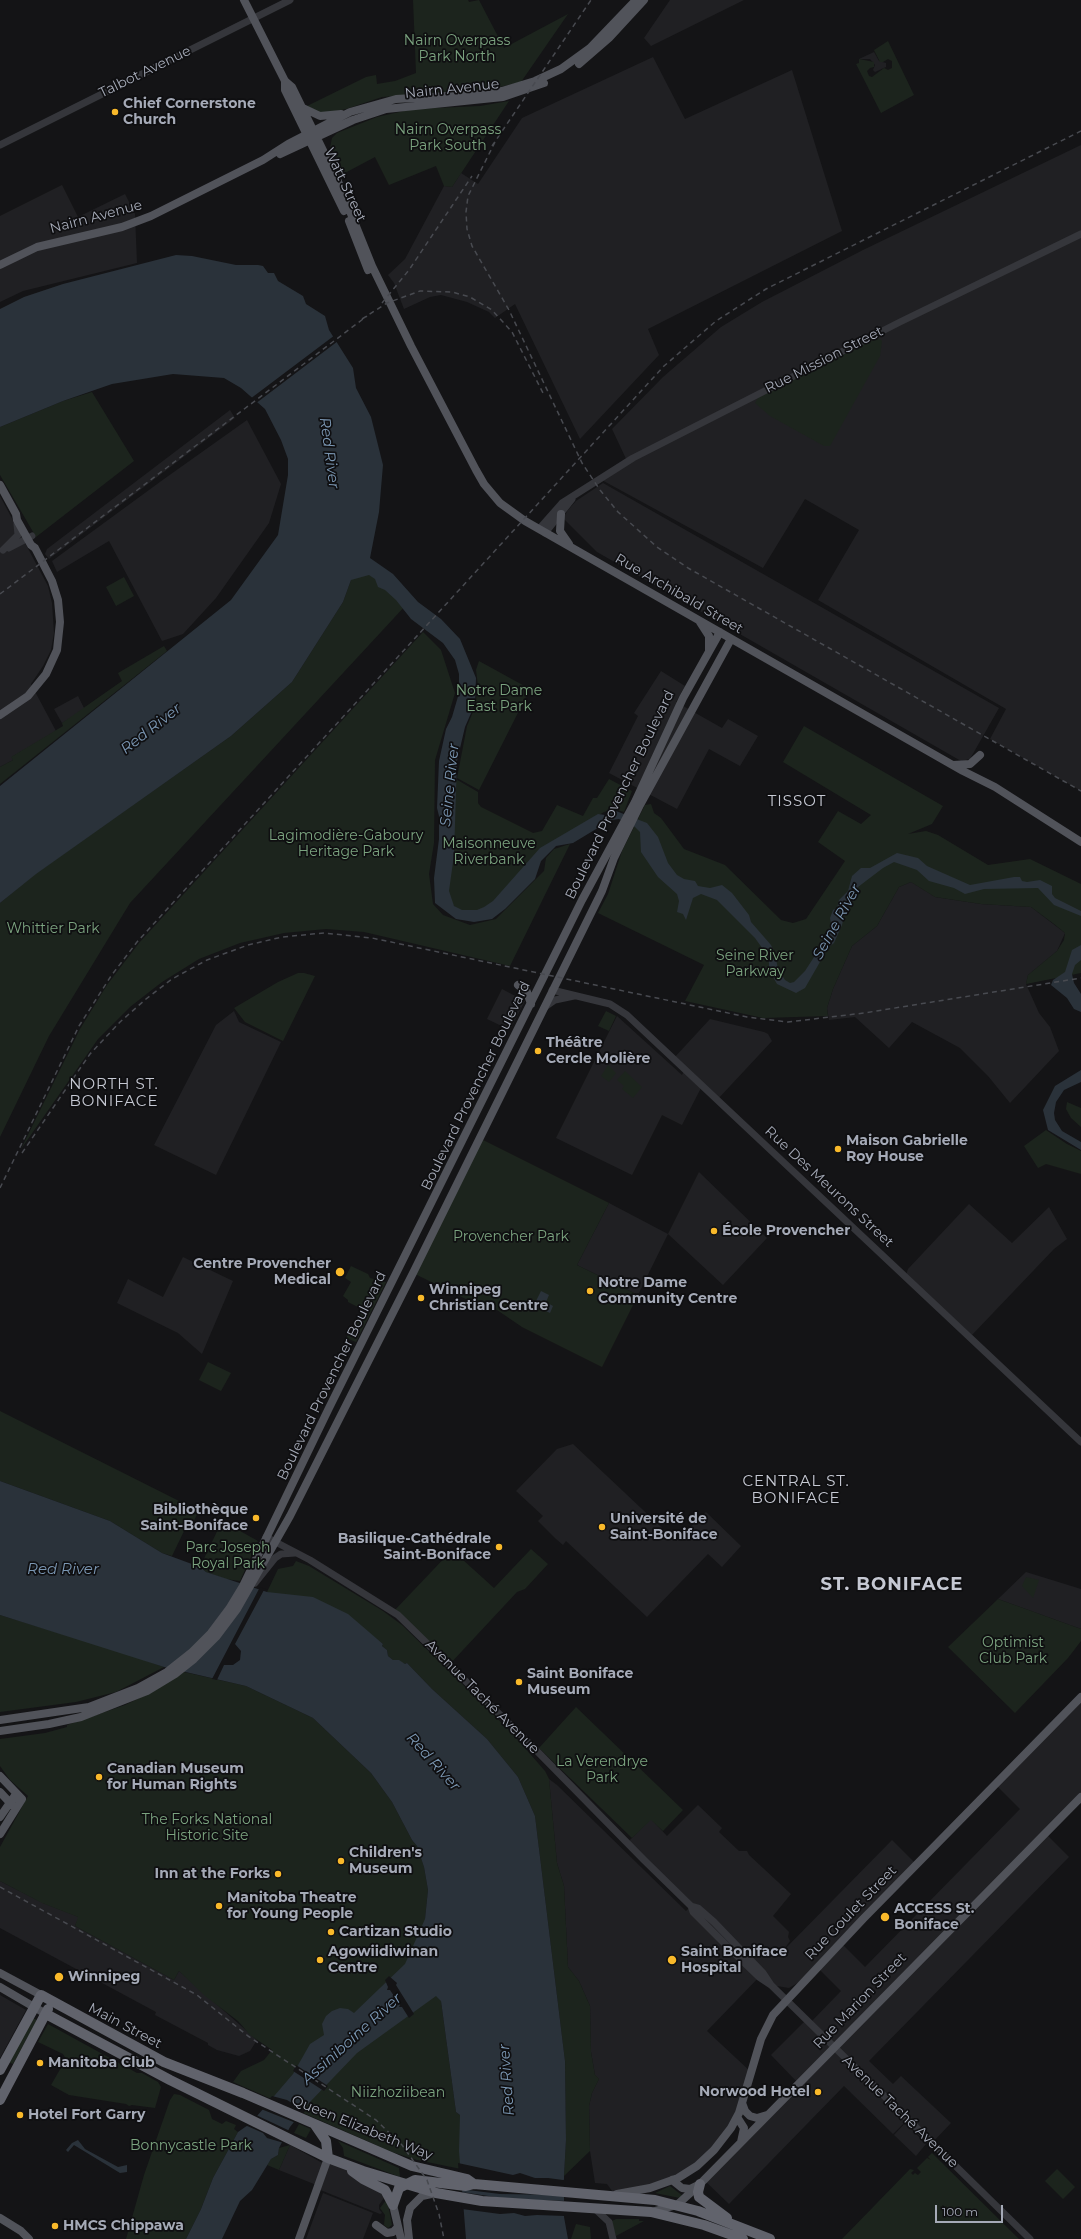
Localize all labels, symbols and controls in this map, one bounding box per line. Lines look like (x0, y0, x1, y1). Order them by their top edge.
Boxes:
park label: Nairn Overpass Park North (404, 33, 510, 66)
street label: Talbot Avenue (96, 43, 194, 101)
street label: Nairn Avenue (404, 76, 500, 102)
place label: Chief Cornerstone Church (123, 96, 256, 128)
marker: Chief Cornerstone Church (110, 107, 120, 117)
park label: Nairn Overpass Park South (395, 122, 501, 154)
street label: Watt Street (320, 145, 370, 225)
street label: Nairn Avenue (48, 197, 144, 237)
street label: Rue Mission Street (762, 323, 886, 397)
water label: Red River (315, 416, 343, 490)
street label: Rue Archibald Street (612, 550, 746, 638)
park label: Notre Dame East Park (456, 683, 542, 716)
street label: Boulevard Provencher Boulevard (562, 688, 678, 902)
water label: Red River (117, 700, 185, 758)
water label: Seine River (437, 743, 463, 827)
district label: TISSOT (768, 793, 826, 811)
park label: Lagimodière-Gaboury Heritage Park (269, 828, 423, 860)
park label: Maisonneuve Riverbank (442, 836, 536, 868)
water label: Seine River (809, 881, 865, 963)
park label: Whittier Park (6, 921, 100, 937)
park label: Seine River Parkway (716, 948, 794, 980)
street label: Boulevard Provencher Boulevard (418, 979, 534, 1193)
place label: Théâtre Cercle Molière (546, 1035, 650, 1068)
marker: Théâtre Cercle Molière (533, 1046, 543, 1056)
district label: NORTH ST. BONIFACE (69, 1076, 159, 1111)
street label: Rue Des Meurons Street (761, 1123, 897, 1251)
place label: Maison Gabrielle Roy House (846, 1133, 968, 1166)
marker: Maison Gabrielle Roy House (833, 1144, 843, 1154)
place label: École Provencher (722, 1223, 850, 1239)
marker: École Provencher (709, 1226, 719, 1236)
park label: Provencher Park (453, 1229, 569, 1245)
place label: Centre Provencher Medical (193, 1256, 331, 1288)
marker: Centre Provencher Medical (334, 1266, 346, 1278)
street label: Boulevard Provencher Boulevard (274, 1269, 390, 1483)
place label: Notre Dame Community Centre (598, 1275, 737, 1308)
place label: Winnipeg Christian Centre (429, 1282, 548, 1314)
marker: Notre Dame Community Centre (585, 1286, 595, 1296)
marker: Winnipeg Christian Centre (416, 1293, 426, 1303)
district label: CENTRAL ST. BONIFACE (742, 1473, 850, 1508)
place label: Bibliothèque Saint-Boniface (140, 1502, 248, 1534)
place label: Université de Saint-Boniface (610, 1511, 718, 1544)
marker: Bibliothèque Saint-Boniface (251, 1513, 261, 1523)
marker: Université de Saint-Boniface (597, 1522, 607, 1532)
place label: Basilique-Cathédrale Saint-Boniface (338, 1531, 491, 1564)
park label: Parc Joseph Royal Park (185, 1540, 271, 1572)
marker: Basilique-Cathédrale Saint-Boniface (494, 1542, 504, 1552)
water label: Red River (27, 1561, 99, 1579)
district label: ST. BONIFACE (821, 1574, 963, 1596)
park label: Optimist Club Park (979, 1635, 1047, 1668)
street label: Avenue Taché Avenue (421, 1636, 543, 1758)
place label: Saint Boniface Museum (527, 1666, 633, 1698)
marker: Saint Boniface Museum (514, 1677, 524, 1687)
water label: Red River (402, 1729, 464, 1795)
park label: La Verendrye Park (556, 1754, 648, 1786)
place label: Canadian Museum for Human Rights (107, 1761, 244, 1794)
marker: Canadian Museum for Human Rights (94, 1772, 104, 1782)
park label: The Forks National Historic Site (142, 1812, 272, 1844)
place label: Children's Museum (349, 1845, 422, 1878)
marker: Children's Museum (336, 1856, 346, 1866)
street label: Rue Goulet Street (802, 1862, 900, 1964)
place label: Inn at the Forks (155, 1866, 270, 1882)
marker: Inn at the Forks (273, 1869, 283, 1879)
place label: Manitoba Theatre for Young People (227, 1890, 357, 1922)
marker: Manitoba Theatre for Young People (214, 1901, 224, 1911)
place label: ACCESS St. Boniface (894, 1901, 974, 1934)
marker: ACCESS St. Boniface (879, 1911, 891, 1923)
place label: Cartizan Studio (339, 1924, 452, 1940)
marker: Cartizan Studio (326, 1927, 336, 1937)
place label: Agowiidiwinan Centre (328, 1944, 438, 1976)
place label: Saint Boniface Hospital (681, 1944, 787, 1976)
street label: Rue Marion Street (810, 1950, 910, 2052)
marker: Saint Boniface Hospital (666, 1954, 678, 1966)
marker: Agowiidiwinan Centre (315, 1955, 325, 1965)
place label: Winnipeg (68, 1969, 140, 1985)
marker: Winnipeg (53, 1971, 65, 1983)
water label: Assiniboine River (298, 1989, 406, 2089)
street label: Main Street (85, 2000, 165, 2052)
water label: Red River (496, 2044, 518, 2116)
street label: Avenue Taché Avenue (839, 2052, 961, 2172)
place label: Manitoba Club (48, 2055, 155, 2071)
marker: Manitoba Club (35, 2058, 45, 2068)
place label: Norwood Hotel (699, 2084, 810, 2100)
park label: Niizhoziibean (351, 2085, 445, 2101)
marker: Norwood Hotel (813, 2087, 823, 2097)
street label: Queen Elizabeth Way (289, 2092, 435, 2164)
place label: Hotel Fort Garry (28, 2107, 145, 2123)
marker: Hotel Fort Garry (15, 2110, 25, 2120)
park label: Bonnycastle Park (130, 2138, 252, 2154)
scale bar (937, 2197, 1005, 2223)
text: 100 m (942, 2204, 978, 2219)
place label: HMCS Chippawa (63, 2218, 184, 2234)
marker: HMCS Chippawa (50, 2221, 60, 2231)

